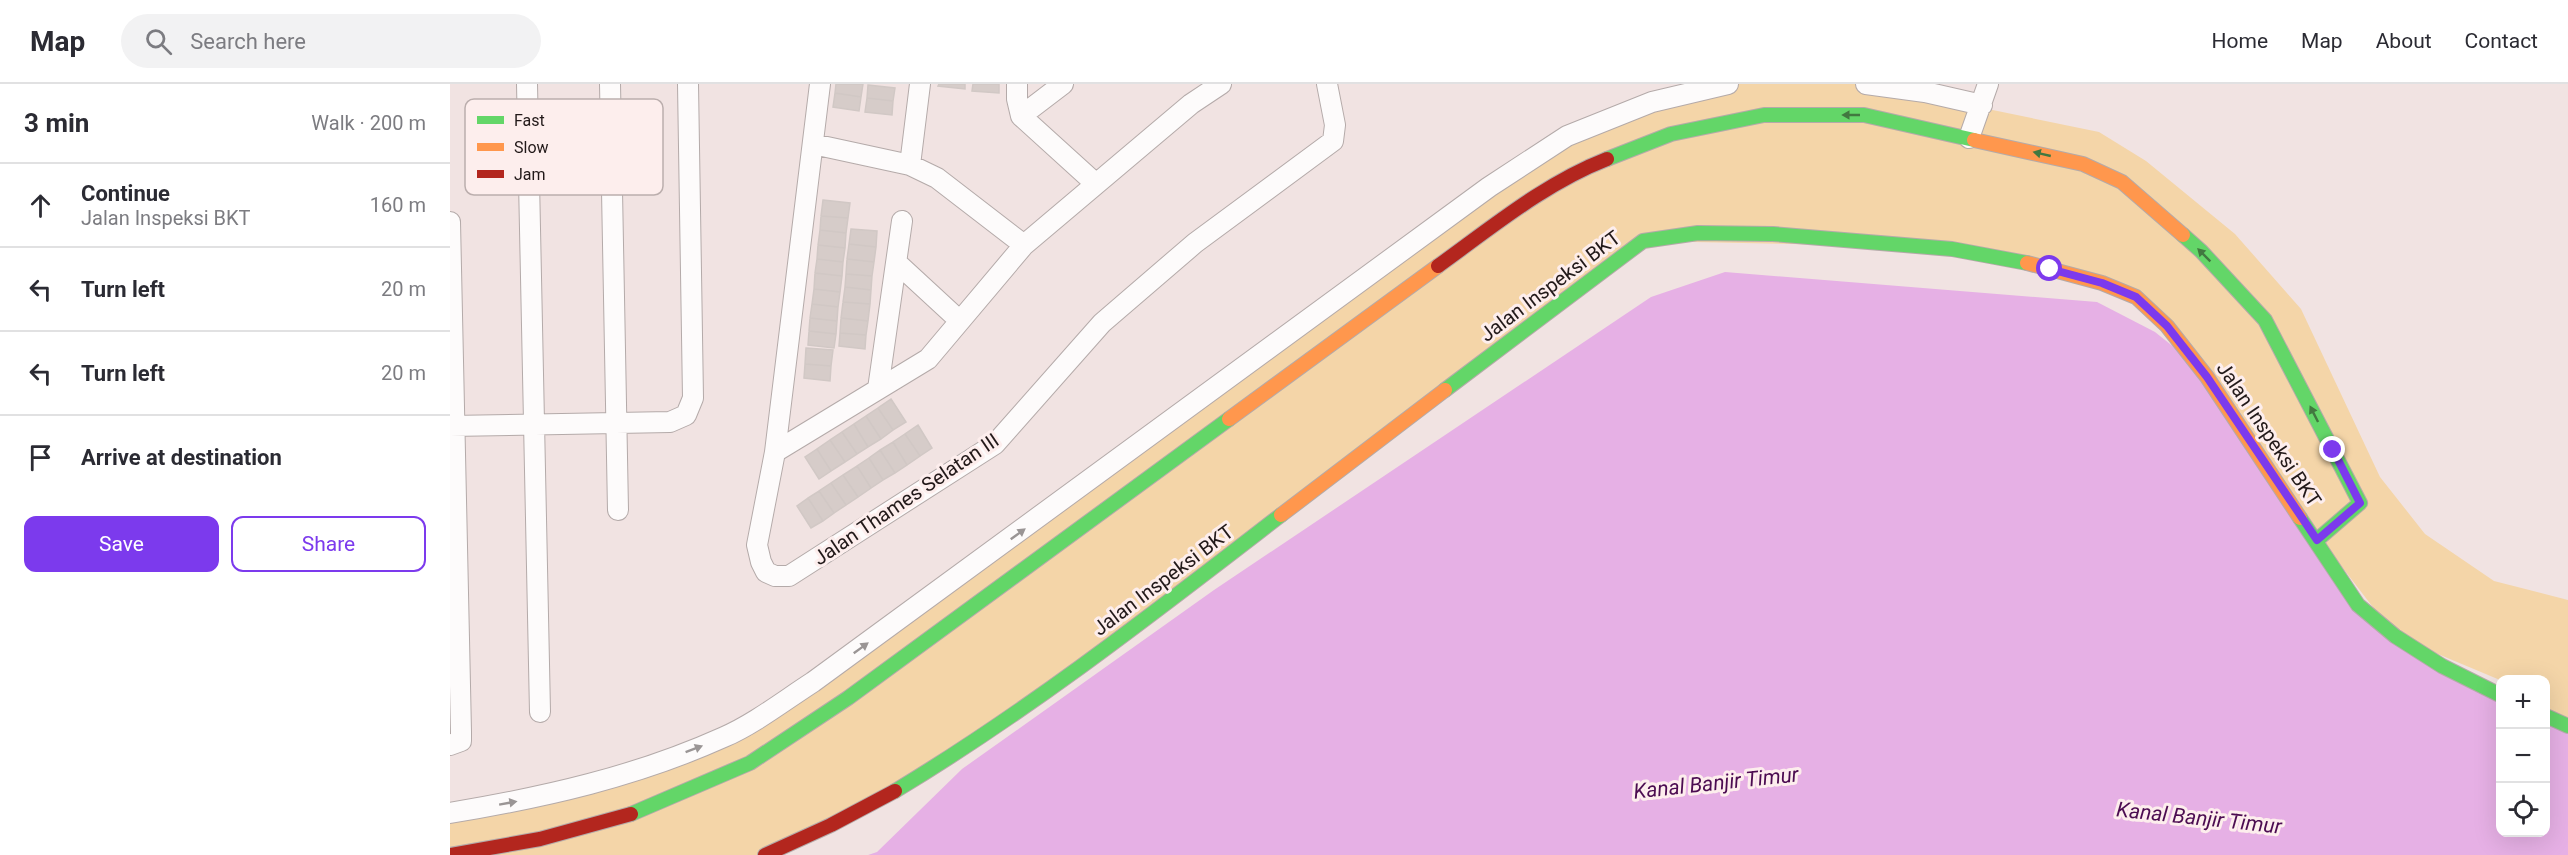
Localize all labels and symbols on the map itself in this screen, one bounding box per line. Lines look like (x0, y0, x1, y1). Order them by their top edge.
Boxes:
legend (465, 99, 663, 195)
one-way arrow (1842, 110, 1861, 120)
text: Fast (514, 111, 545, 130)
text: Slow (514, 138, 549, 157)
one-way arrow (2033, 149, 2051, 159)
text: Jam (514, 165, 546, 184)
street label: Jalan Inspeksi BKT (1475, 225, 1625, 347)
one-way arrow (2197, 247, 2211, 262)
route start (2036, 255, 2062, 281)
street label: Jalan Inspeksi BKT (2212, 357, 2326, 511)
one-way arrow (2309, 405, 2319, 422)
street label: Jalan Thames Selatan III (809, 428, 1003, 570)
route end (2319, 436, 2345, 462)
street label: Jalan Inspeksi BKT (1088, 519, 1238, 641)
one-way arrow (1011, 528, 1026, 540)
one-way arrow (852, 642, 868, 654)
one-way arrow (686, 744, 704, 754)
water label: Kanal Banjir Timur (1632, 762, 1801, 804)
water label: Kanal Banjir Timur (2115, 797, 2284, 839)
one-way arrow (498, 798, 517, 807)

